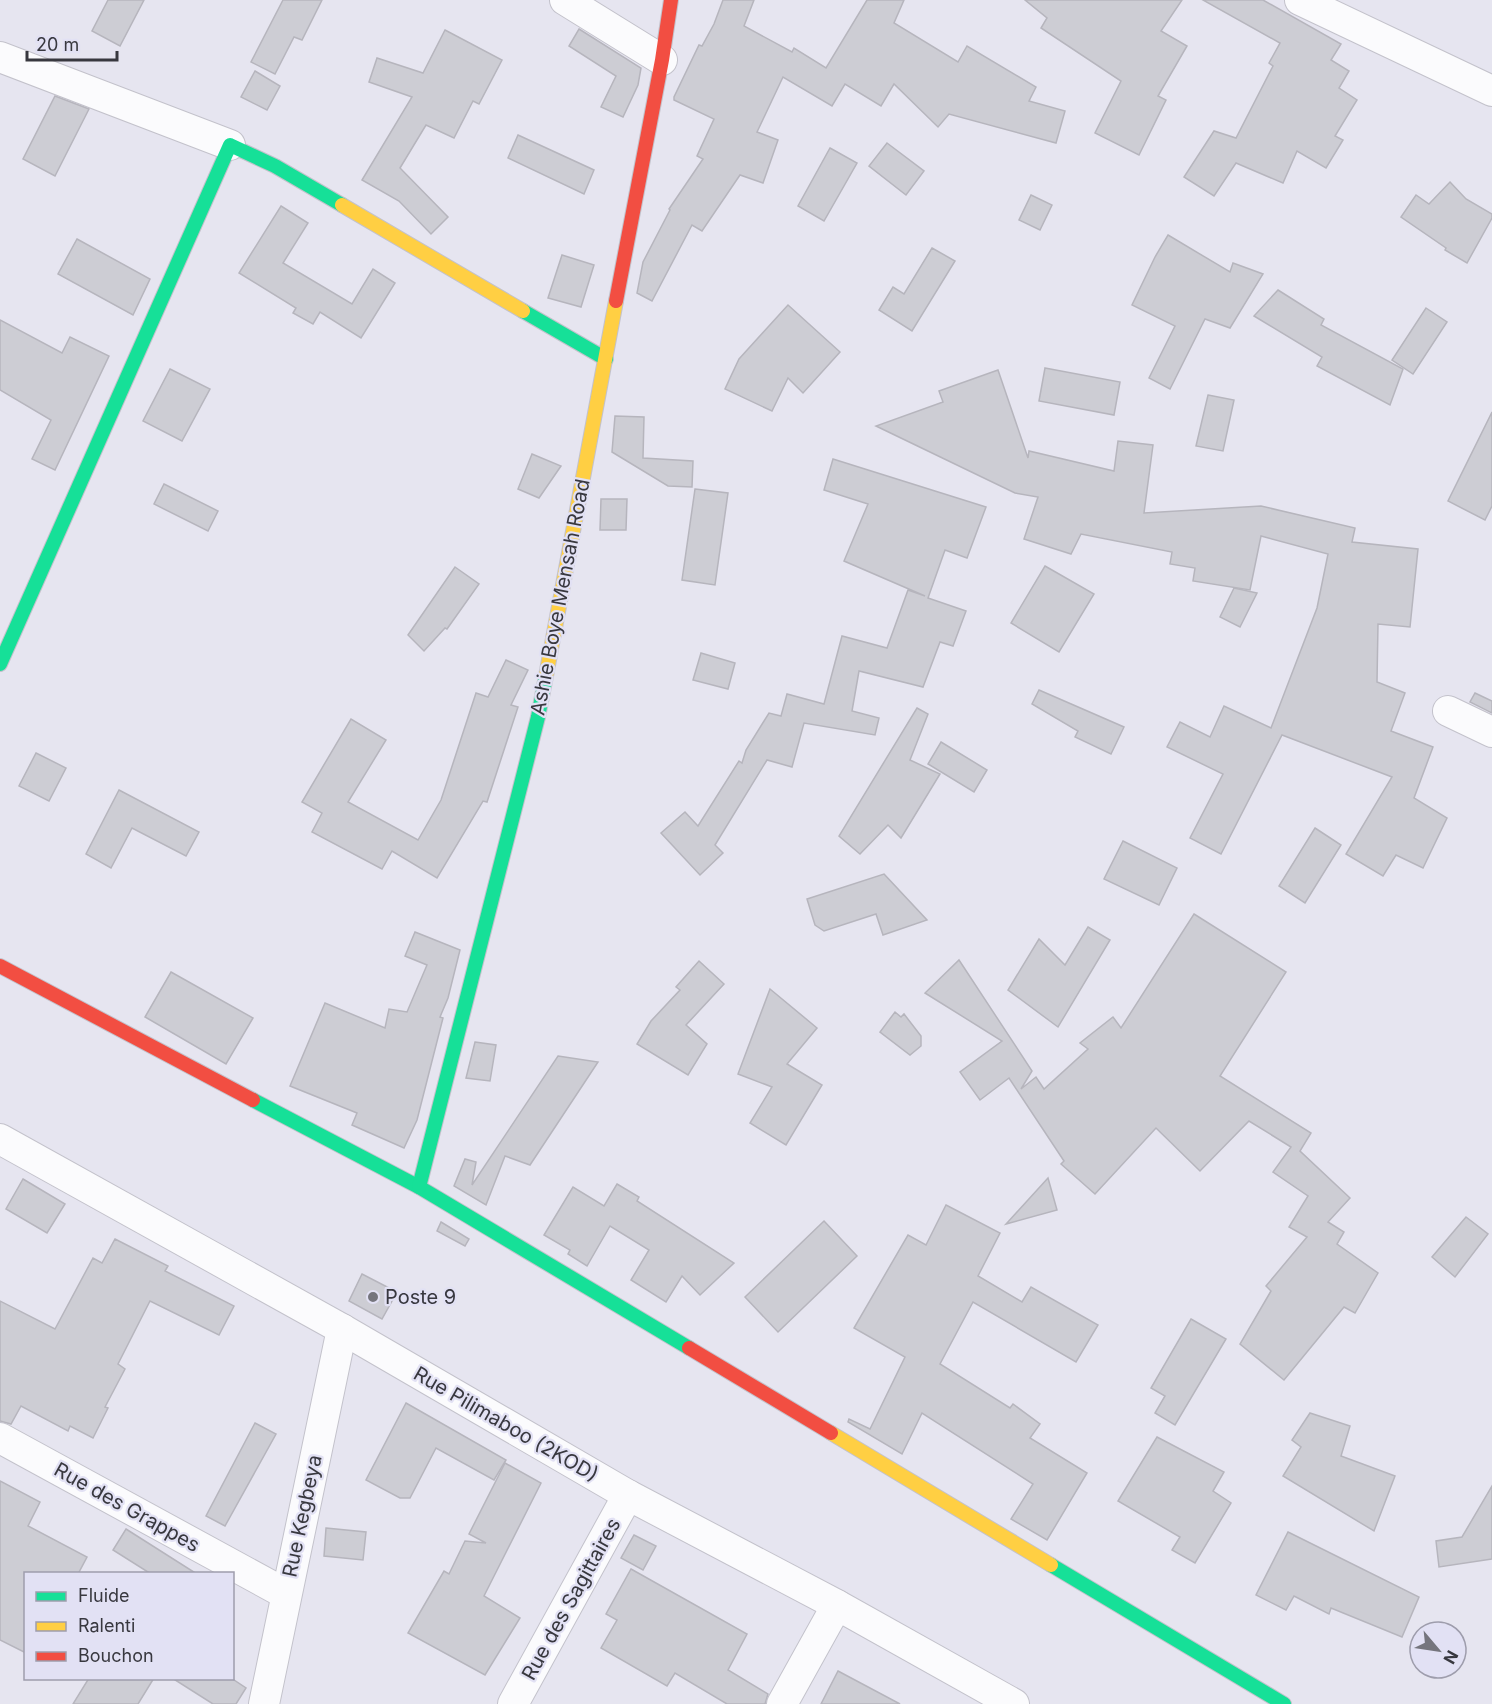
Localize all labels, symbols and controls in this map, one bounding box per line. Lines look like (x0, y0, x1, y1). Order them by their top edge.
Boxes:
scale bar (27, 24, 117, 62)
text: 20 m (36, 34, 79, 55)
street label: Ashie Boye Mensah Road (525, 477, 595, 717)
place label: Poste 9 (385, 1285, 456, 1309)
marker: Poste 9 (366, 1290, 380, 1304)
street label: Rue Pilimaboo (2KOD) (409, 1361, 603, 1487)
street label: Rue Kegbeya (277, 1453, 327, 1579)
street label: Rue des Grappes (50, 1457, 204, 1557)
street label: Rue des Sagittaires (517, 1514, 625, 1684)
legend (24, 1572, 234, 1680)
text: Fluide (78, 1585, 130, 1606)
text: Ralenti (78, 1615, 135, 1636)
north arrow (1408, 1620, 1468, 1680)
text: Bouchon (78, 1645, 154, 1666)
text: N (1439, 1647, 1463, 1667)

